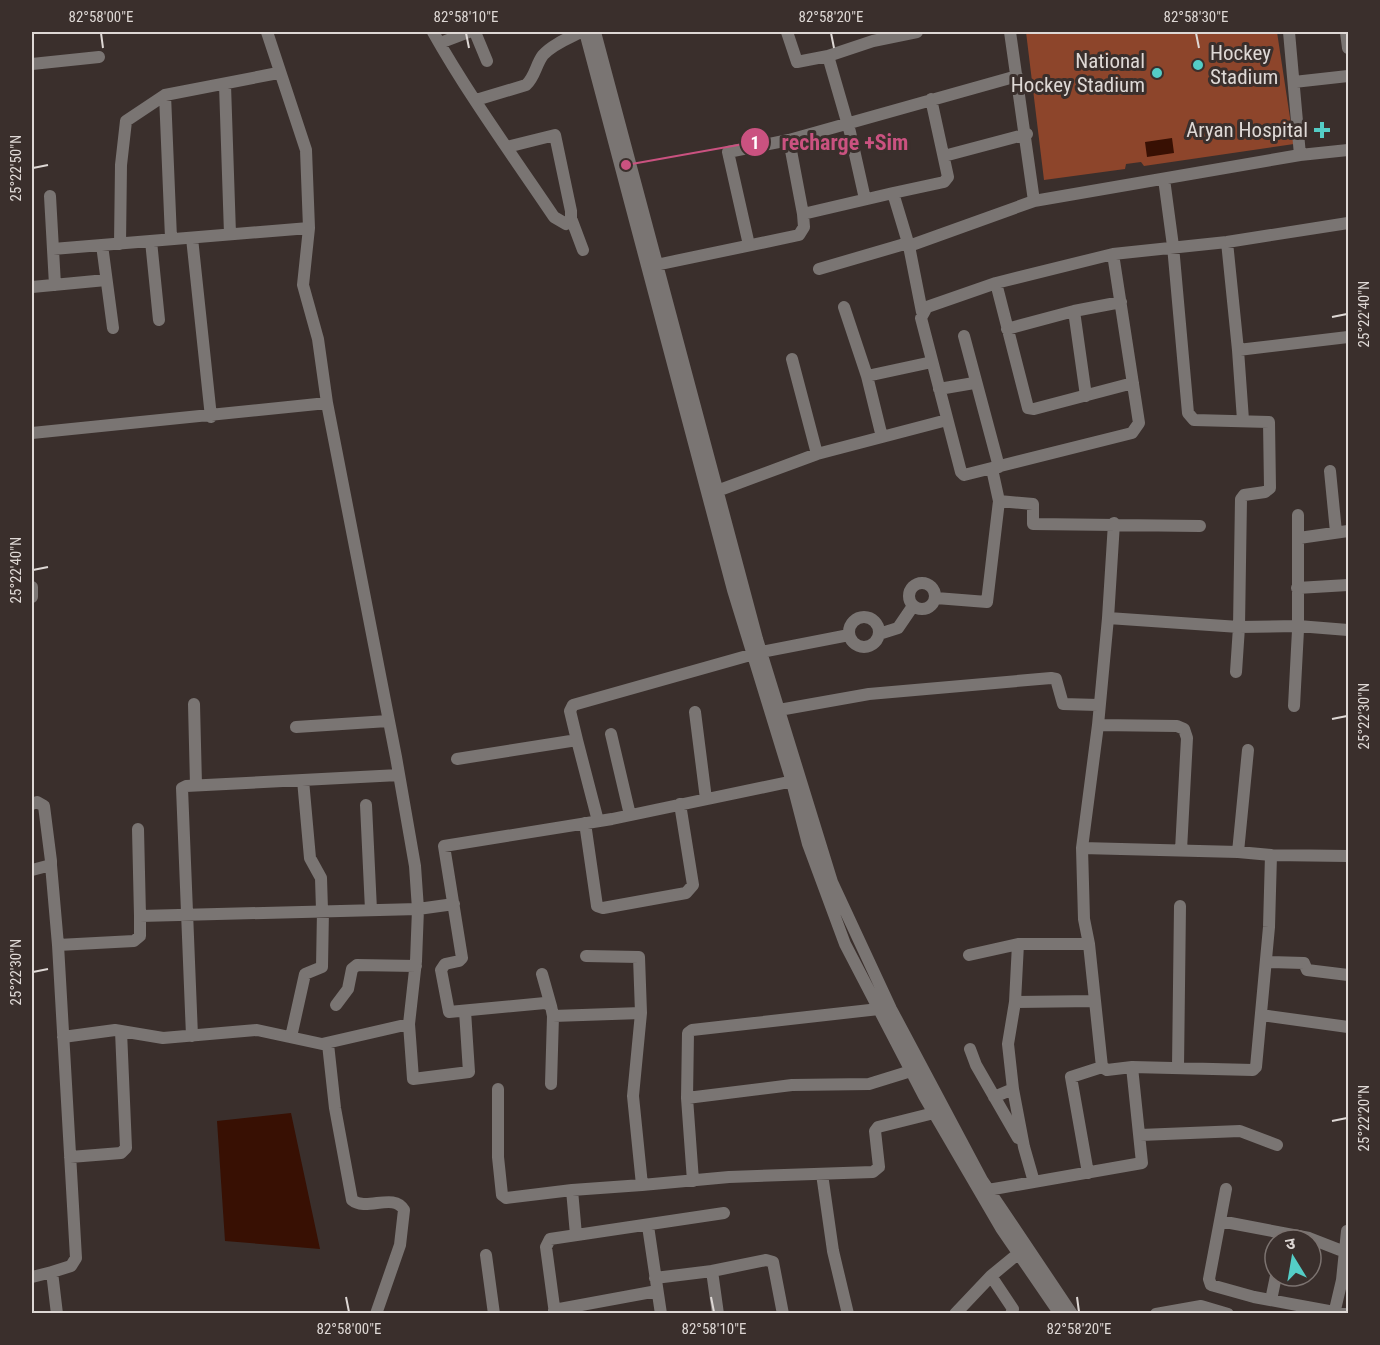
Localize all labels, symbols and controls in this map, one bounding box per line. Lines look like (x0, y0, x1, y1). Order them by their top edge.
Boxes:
text: 82°58'00"E (69, 8, 133, 26)
text: 82°58'10"E (434, 8, 498, 26)
text: 82°58'20"E (799, 8, 863, 26)
text: 82°58'30"E (1164, 8, 1228, 26)
place label: Hockey Stadium (1210, 41, 1278, 89)
place label: National Hockey Stadium (1011, 49, 1145, 97)
marker: Hockey Stadium (1191, 58, 1205, 72)
marker: National Hockey Stadium (1150, 66, 1164, 80)
place label: Aryan Hospital (1186, 118, 1308, 142)
marker: Aryan Hospital (1313, 121, 1331, 139)
callout: recharge +Sim (740, 122, 921, 162)
text: recharge +Sim (782, 130, 908, 155)
text: 1 (750, 132, 760, 153)
text: 25°22'50"N (7, 135, 25, 201)
text: 25°22'40"N (1355, 281, 1373, 347)
text: 25°22'40"N (7, 537, 25, 603)
text: 25°22'30"N (1355, 683, 1373, 749)
text: 25°22'30"N (7, 939, 25, 1005)
text: 25°22'20"N (1355, 1085, 1373, 1151)
north arrow (1263, 1228, 1323, 1288)
text: उ (1284, 1233, 1297, 1254)
text: 82°58'00"E (317, 1320, 381, 1338)
text: 82°58'10"E (682, 1320, 746, 1338)
text: 82°58'20"E (1047, 1320, 1111, 1338)

